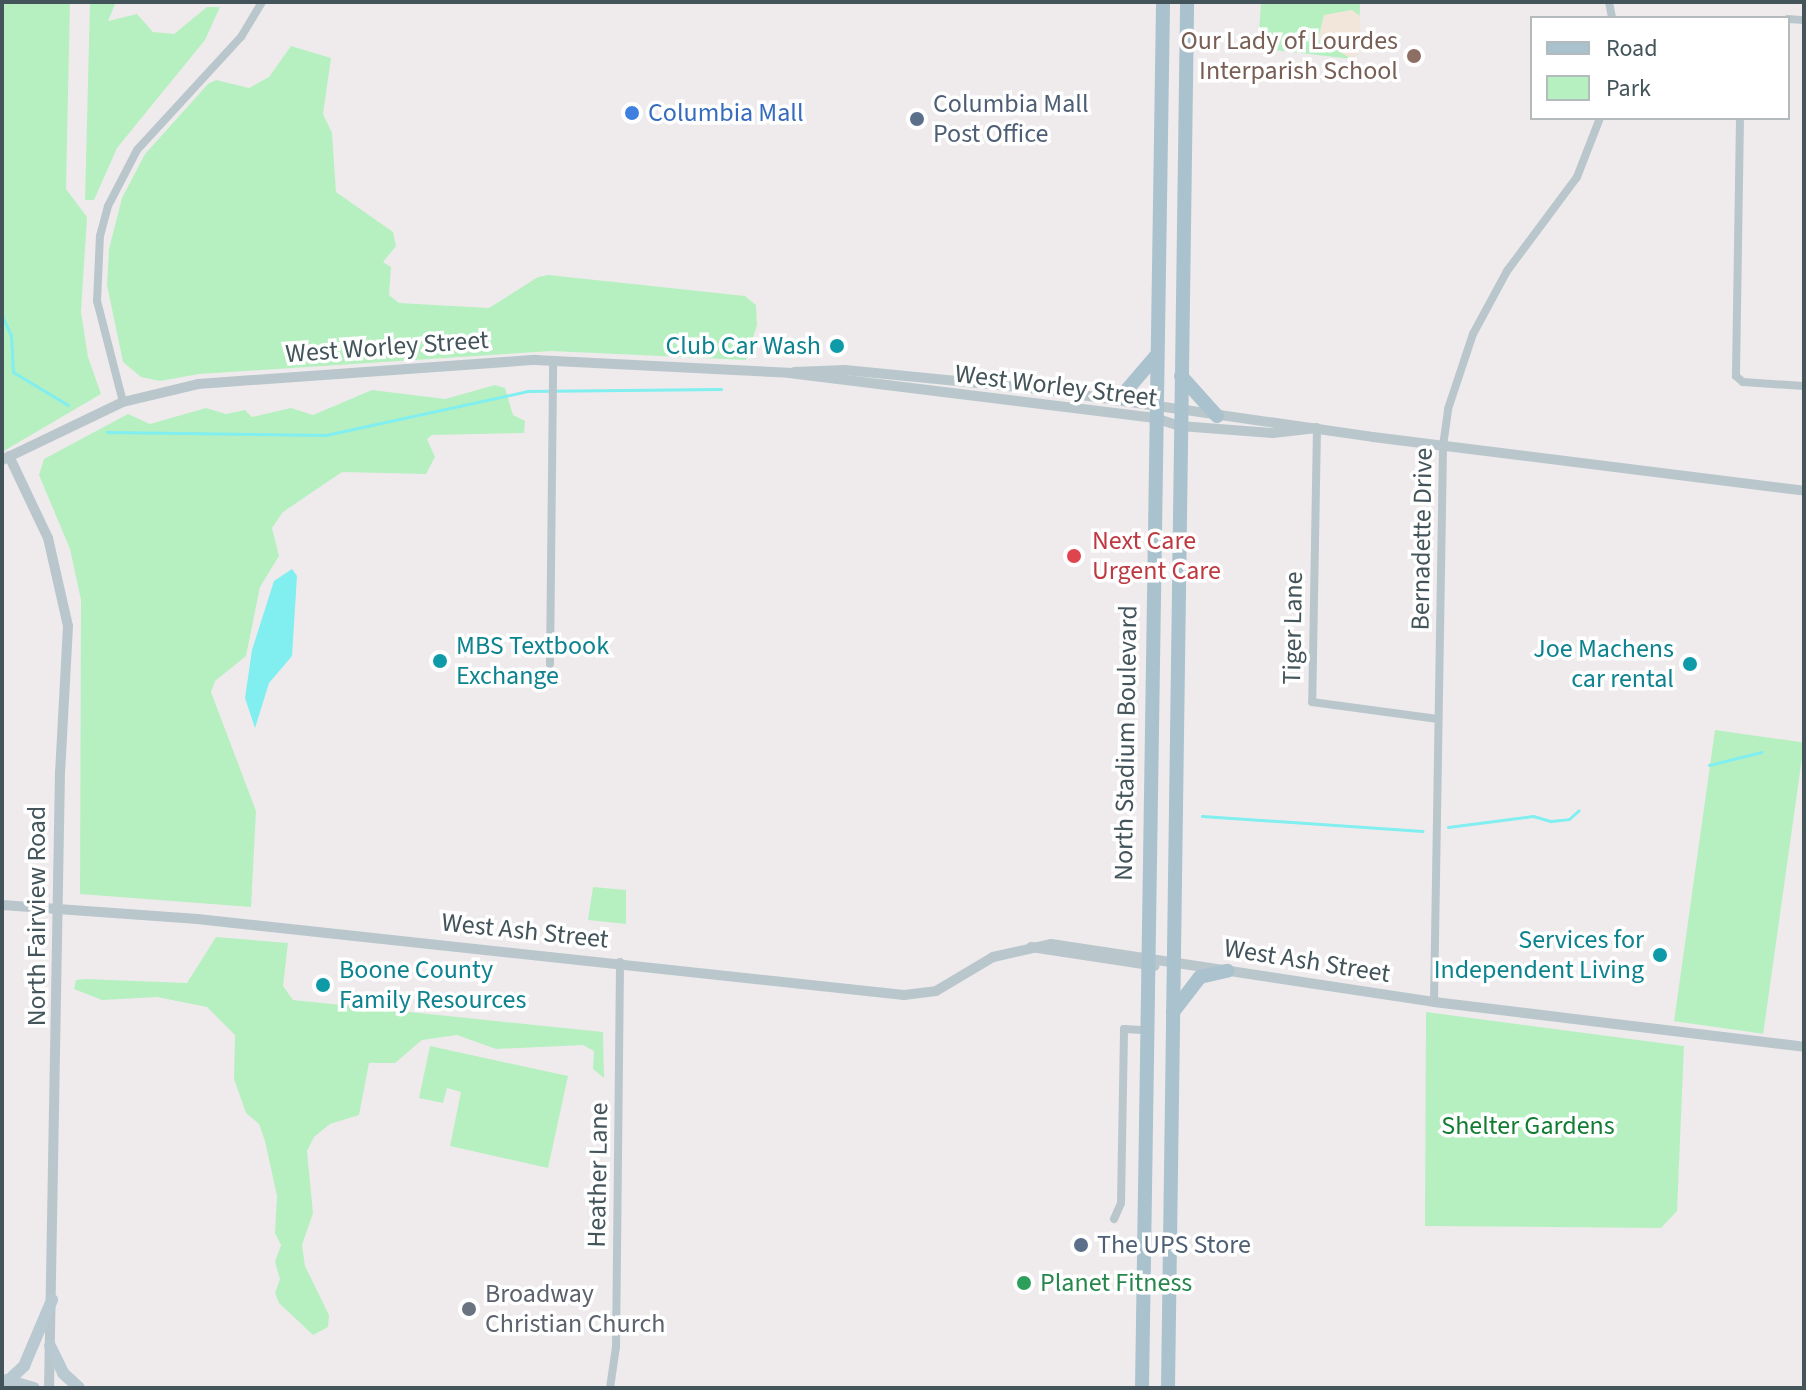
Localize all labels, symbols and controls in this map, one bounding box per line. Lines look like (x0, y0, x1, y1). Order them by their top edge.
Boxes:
legend (1530, 16, 1790, 120)
place label: Our Lady of Lourdes Interparish School (1180, 25, 1398, 86)
text: Road (1606, 31, 1658, 66)
marker: Our Lady of Lourdes Interparish School (1405, 47, 1423, 65)
text: Park (1606, 71, 1651, 106)
place label: Columbia Mall Post Office (933, 88, 1089, 150)
place label: Columbia Mall (648, 97, 804, 129)
marker: Columbia Mall (623, 104, 641, 122)
marker: Columbia Mall Post Office (908, 110, 926, 128)
street label: West Worley Street (284, 324, 490, 370)
place label: Club Car Wash (665, 330, 821, 362)
marker: Club Car Wash (828, 337, 846, 355)
street label: West Worley Street (953, 358, 1159, 414)
street label: Bernadette Drive (1405, 447, 1439, 631)
place label: Next Care Urgent Care (1092, 525, 1221, 586)
marker: Next Care Urgent Care (1063, 545, 1085, 567)
street label: Tiger Lane (1276, 571, 1310, 685)
street label: North Stadium Boulevard (1108, 605, 1144, 881)
place label: MBS Textbook Exchange (456, 630, 609, 692)
place label: Joe Machens car rental (1533, 633, 1674, 694)
marker: MBS Textbook Exchange (431, 652, 449, 670)
marker: Joe Machens car rental (1681, 655, 1699, 673)
street label: North Fairview Road (21, 806, 53, 1026)
street label: West Ash Street (440, 907, 610, 955)
place label: Services for Independent Living (1434, 924, 1644, 986)
street label: West Ash Street (1222, 932, 1392, 990)
marker: Services for Independent Living (1651, 946, 1669, 964)
place label: Boone County Family Resources (339, 954, 526, 1016)
marker: Boone County Family Resources (314, 976, 332, 994)
street label: Heather Lane (581, 1102, 615, 1248)
park label: Shelter Gardens (1441, 1110, 1615, 1142)
place label: The UPS Store (1097, 1229, 1251, 1261)
marker: The UPS Store (1072, 1236, 1090, 1254)
place label: Planet Fitness (1040, 1267, 1192, 1299)
marker: Planet Fitness (1015, 1274, 1033, 1292)
place label: Broadway Christian Church (485, 1278, 665, 1340)
marker: Broadway Christian Church (460, 1300, 478, 1318)

